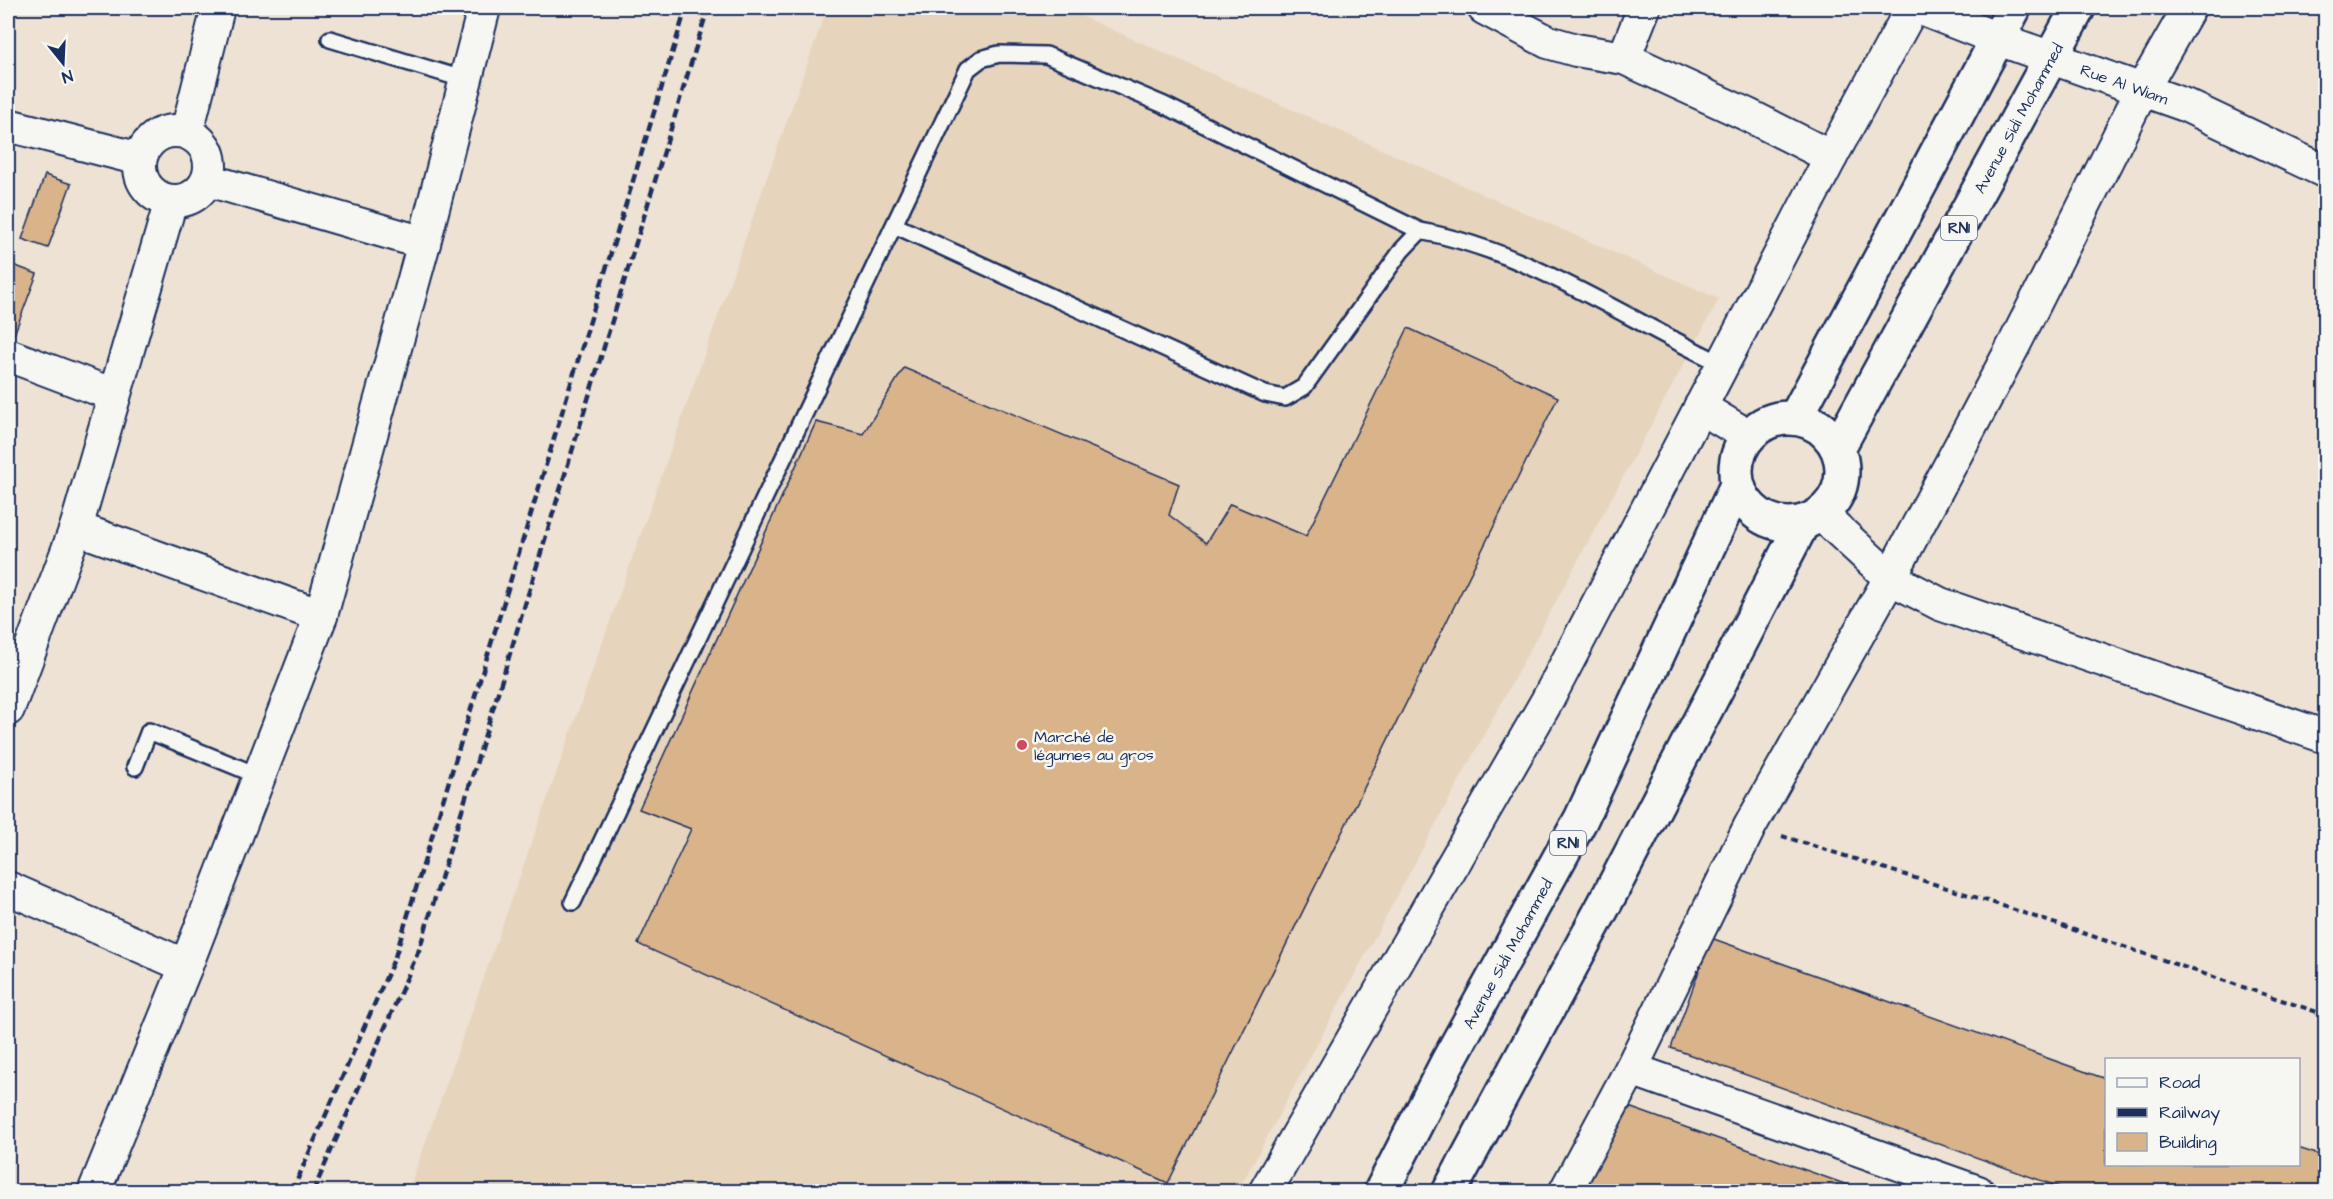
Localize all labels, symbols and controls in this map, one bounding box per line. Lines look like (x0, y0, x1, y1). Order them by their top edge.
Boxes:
north arrow (33, 33, 93, 93)
street label: Avenue Sidi Mohammed (1969, 39, 2069, 197)
street label: Rue Al Wiam (2077, 59, 2172, 110)
text: N (59, 64, 75, 88)
road number: RN1 (1941, 216, 1977, 240)
place label: Marché de légumes au gros (1034, 726, 1154, 767)
marker: Marché de légumes au gros (1015, 738, 1029, 752)
road number: RN1 (1550, 831, 1586, 855)
street label: Avenue Sidi Mohammed (1458, 875, 1558, 1033)
legend (2105, 1058, 2300, 1166)
text: Road (2159, 1070, 2200, 1095)
text: Railway (2159, 1100, 2220, 1126)
text: Building (2159, 1130, 2217, 1156)

